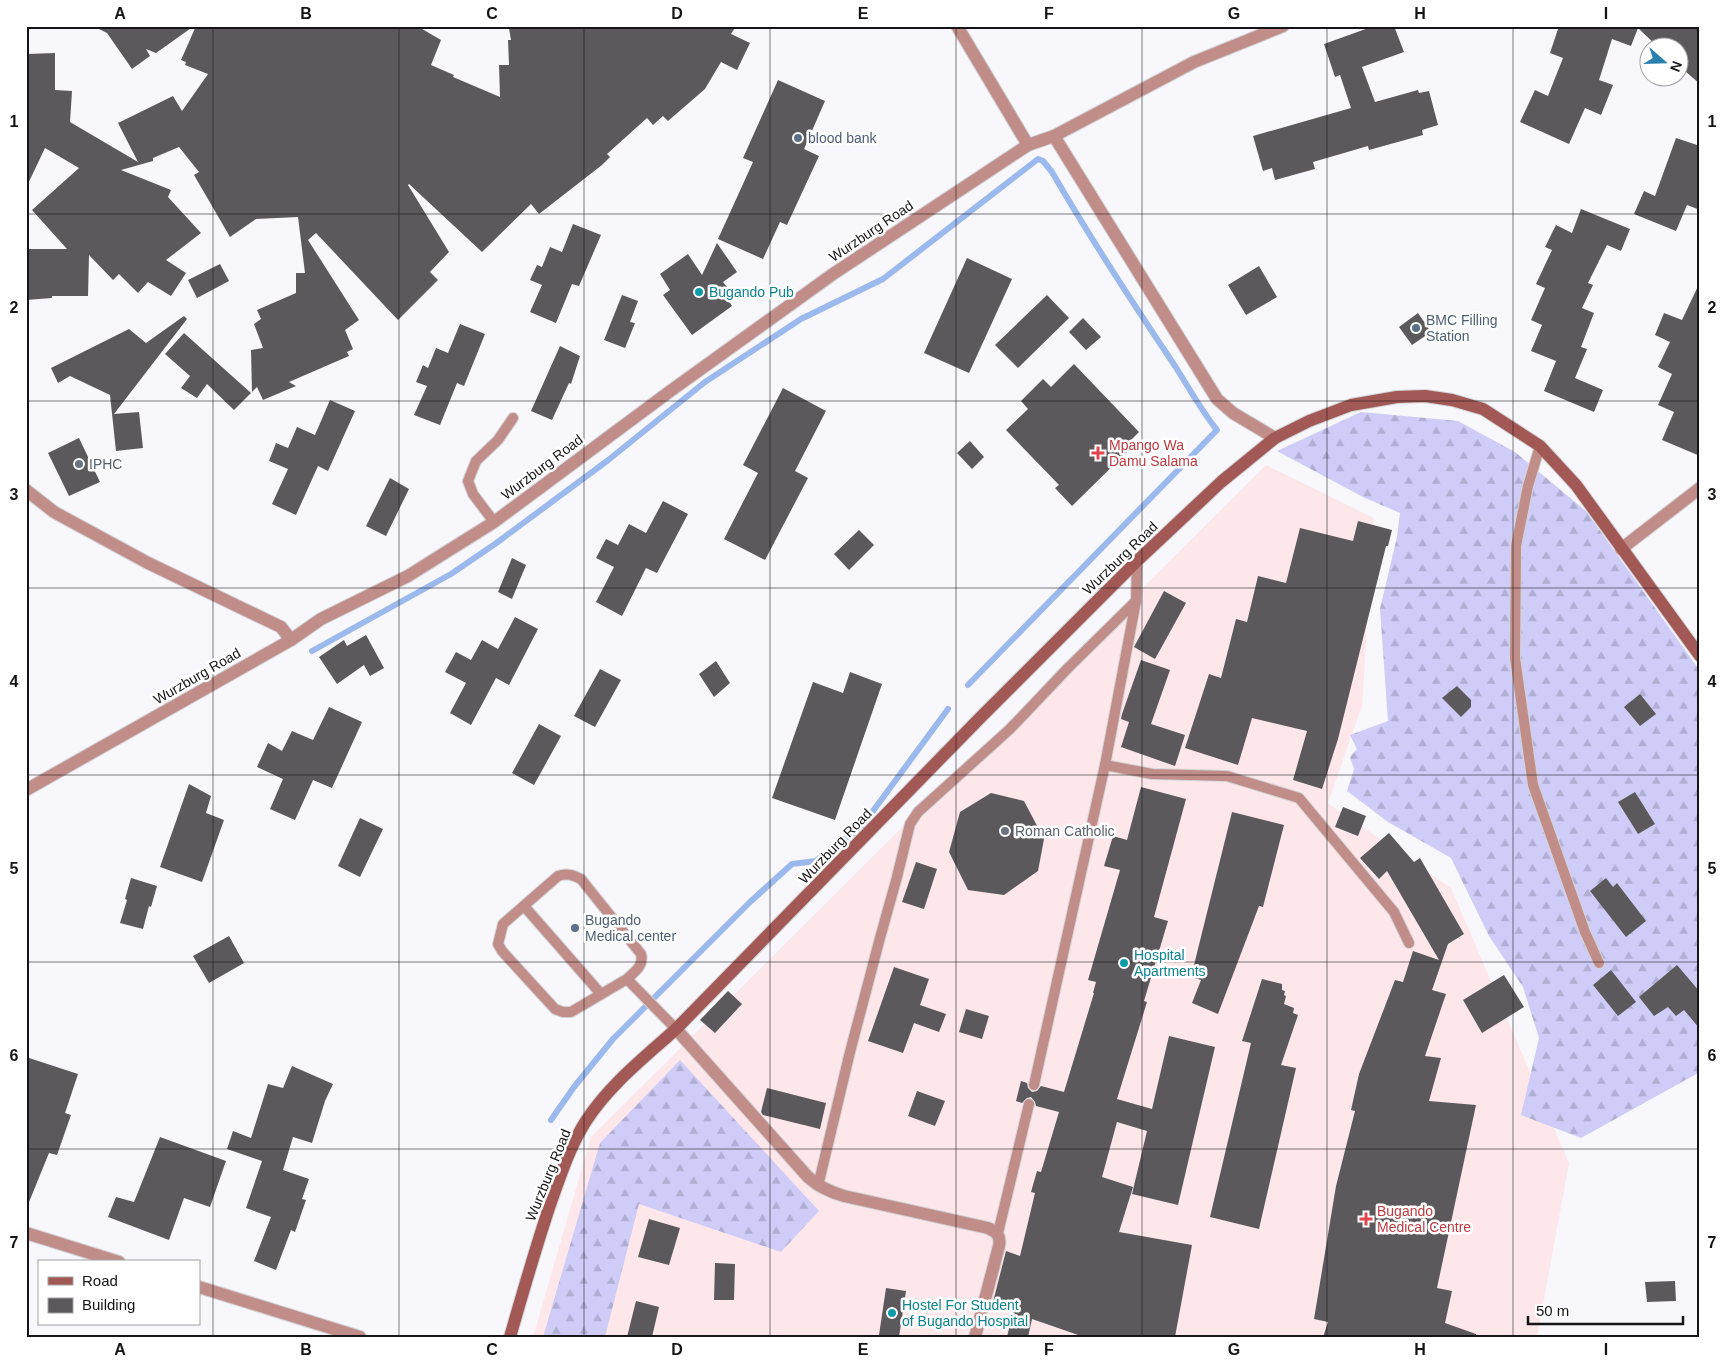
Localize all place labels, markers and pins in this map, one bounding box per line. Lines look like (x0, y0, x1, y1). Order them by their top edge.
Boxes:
place label: blood bank (808, 130, 878, 146)
marker: blood bank (792, 132, 804, 144)
place label: Bugando Pub (709, 284, 794, 300)
marker: Bugando Pub (693, 286, 705, 298)
place label: BMC Filling Station (1426, 312, 1498, 344)
marker: BMC Filling Station (1410, 322, 1422, 334)
place label: Mpango Wa Damu Salama (1109, 437, 1198, 469)
marker: Mpango Wa Damu Salama (1091, 446, 1105, 460)
place label: IPHC (89, 456, 122, 472)
marker: IPHC (73, 458, 85, 470)
place label: Roman Catholic (1015, 823, 1115, 839)
marker: Roman Catholic (999, 825, 1011, 837)
place label: Bugando Medical center (585, 912, 676, 944)
marker: Bugando Medical center (569, 922, 581, 934)
place label: Hospital Apartments (1134, 947, 1206, 979)
marker: Hospital Apartments (1118, 957, 1130, 969)
place label: Bugando Medical Centre (1377, 1203, 1471, 1235)
marker: Bugando Medical Centre (1359, 1212, 1373, 1226)
place label: Hostel For Student of Bugando Hospital (902, 1297, 1028, 1329)
marker: Hostel For Student of Bugando Hospital (886, 1307, 898, 1319)

